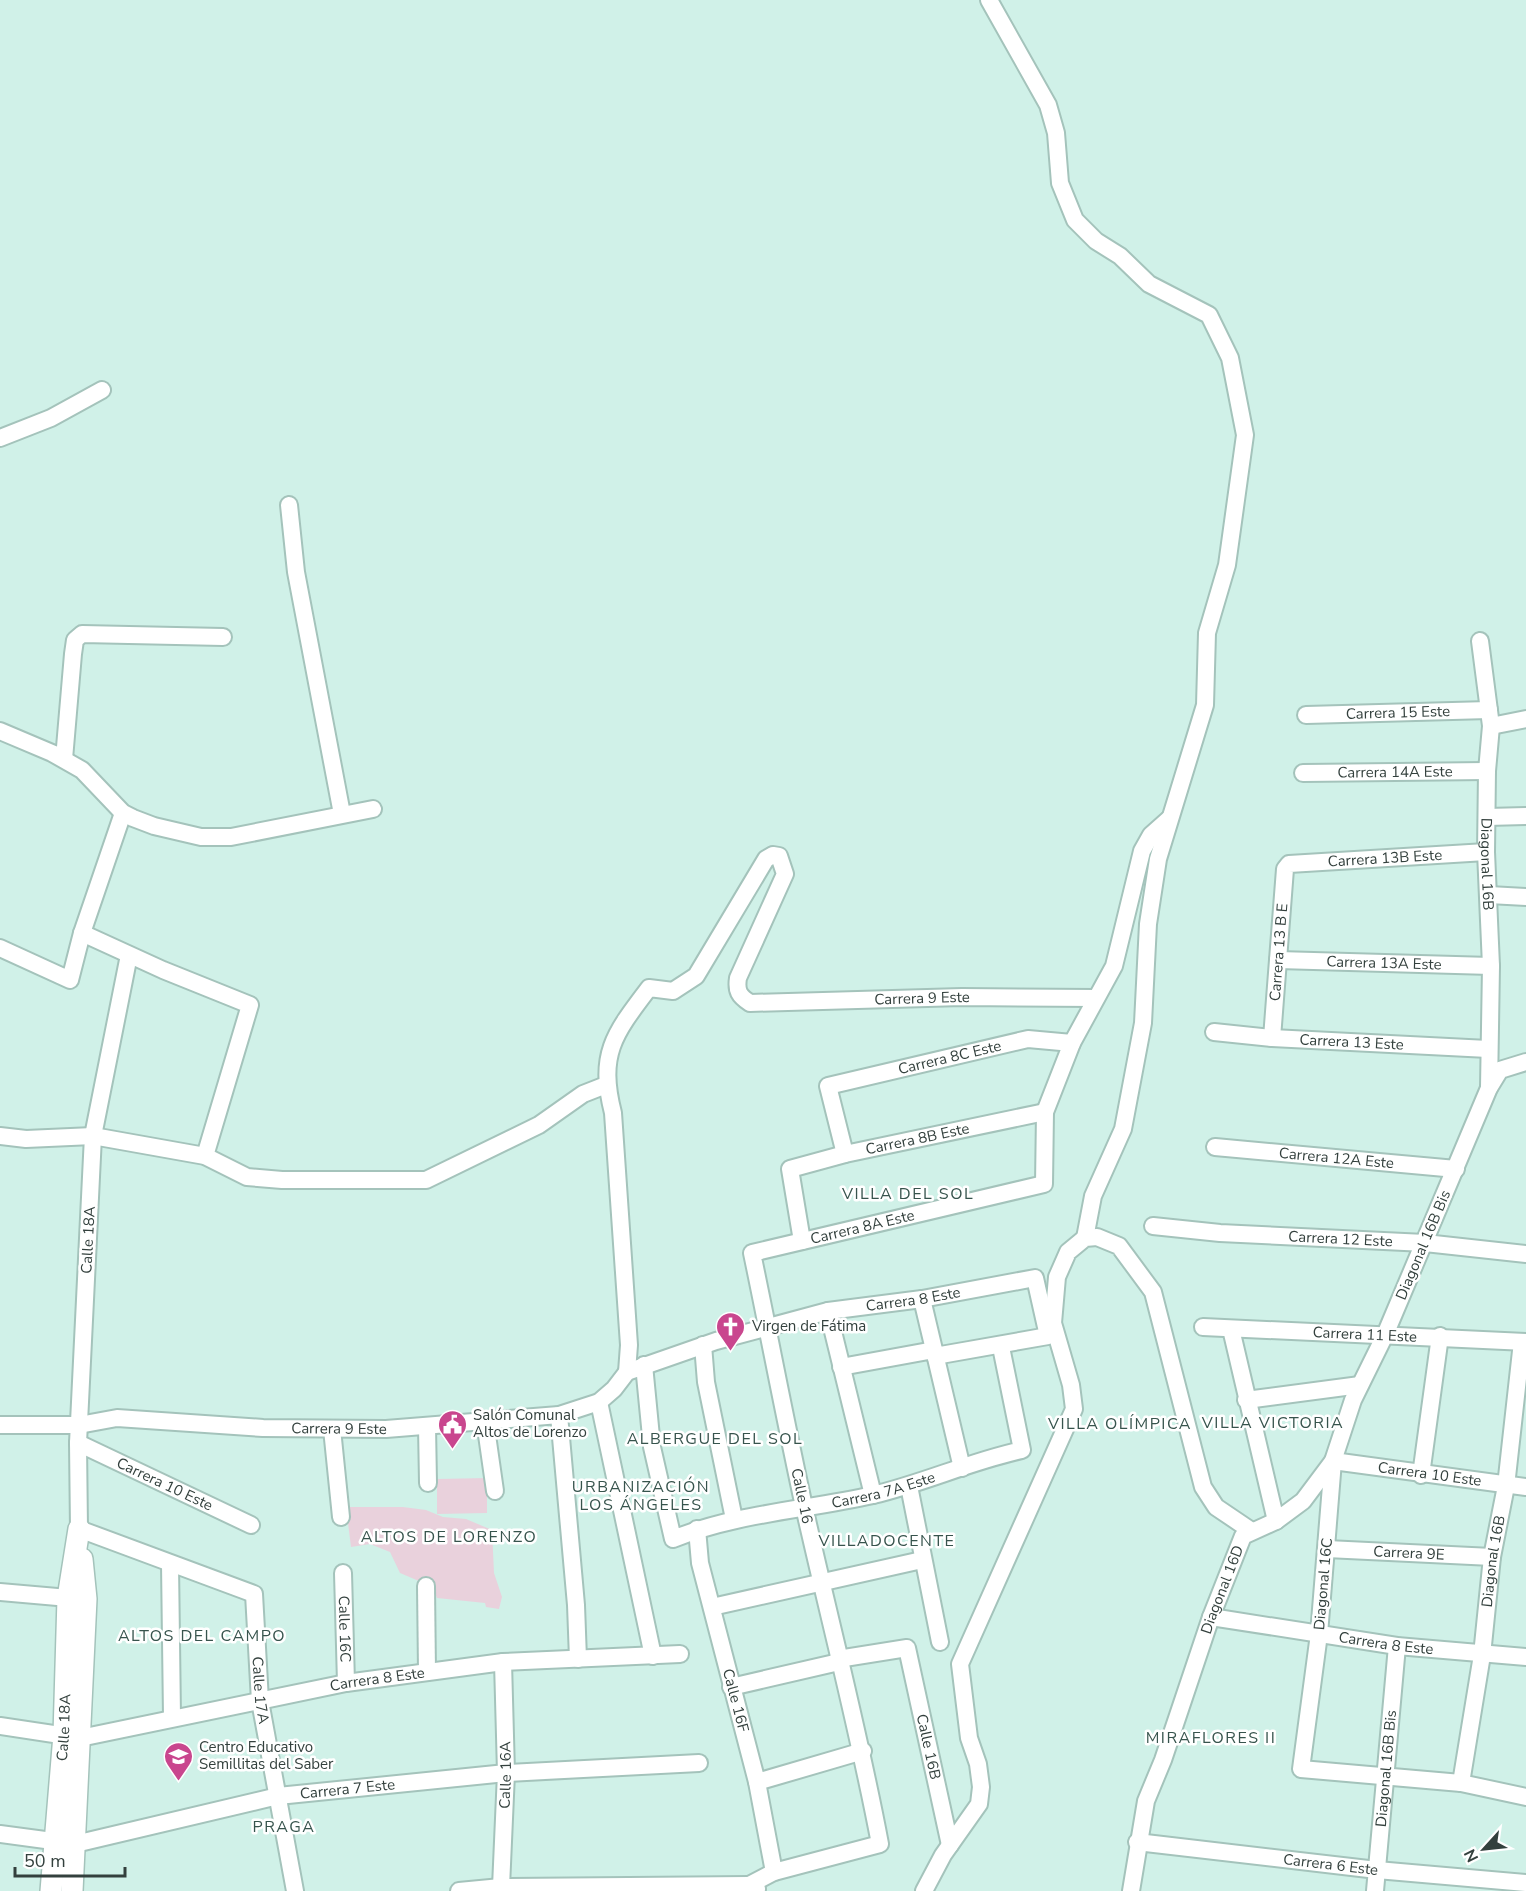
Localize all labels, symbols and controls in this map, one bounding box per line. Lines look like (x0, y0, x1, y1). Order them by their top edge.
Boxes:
street label: Carrera 15 Este (1346, 701, 1450, 724)
street label: Carrera 14A Este (1337, 761, 1453, 783)
street label: Diagonal 16B (1476, 818, 1499, 911)
street label: Carrera 13B Este (1327, 845, 1443, 872)
street label: Carrera 13 B E (1265, 903, 1292, 1002)
street label: Carrera 13A Este (1326, 951, 1442, 975)
street label: Carrera 9 Este (874, 987, 970, 1009)
street label: Carrera 13 Este (1299, 1029, 1404, 1055)
street label: Carrera 8C Este (896, 1036, 1003, 1079)
street label: Carrera 8B Este (864, 1118, 971, 1159)
street label: Carrera 12A Este (1278, 1143, 1395, 1173)
district label: VILLA DEL SOL (841, 1183, 974, 1205)
street label: Diagonal 16B Bis (1391, 1187, 1455, 1303)
street label: Carrera 8A Este (808, 1205, 916, 1249)
street label: Calle 18A (76, 1206, 100, 1274)
street label: Carrera 12 Este (1288, 1226, 1393, 1251)
street label: Carrera 8 Este (865, 1282, 962, 1316)
church icon: Virgen de Fátima (715, 1310, 747, 1352)
place label: Virgen de Fátima (751, 1316, 866, 1336)
street label: Carrera 11 Este (1312, 1322, 1417, 1347)
place label: Salón Comunal Altos de Lorenzo (473, 1405, 587, 1442)
public building icon: Salón Comunal Altos de Lorenzo (436, 1408, 468, 1450)
district label: VILLA VICTORIA (1201, 1412, 1344, 1434)
district label: VILLA OLÍMPICA (1047, 1413, 1192, 1435)
street label: Carrera 9 Este (291, 1418, 387, 1439)
district label: ALBERGUE DEL SOL (627, 1428, 803, 1450)
street label: Carrera 10 Este (113, 1453, 216, 1516)
street label: Carrera 10 Este (1377, 1457, 1483, 1491)
street label: Calle 16 (786, 1466, 818, 1526)
street label: Carrera 7A Este (830, 1467, 938, 1513)
district label: URBANIZACIÓN LOS ÁNGELES (572, 1476, 710, 1516)
street label: Diagonal 16B (1477, 1514, 1510, 1608)
district label: ALTOS DE LORENZO (361, 1526, 537, 1548)
district label: VILLADOCENTE (818, 1530, 955, 1552)
street label: Diagonal 16C (1309, 1537, 1337, 1631)
street label: Carrera 9E (1373, 1541, 1445, 1565)
street label: Diagonal 16D (1196, 1542, 1248, 1637)
street label: Calle 16C (334, 1595, 355, 1663)
district label: ALTOS DEL CAMPO (118, 1625, 286, 1647)
street label: Carrera 8 Este (1337, 1627, 1434, 1659)
street label: Calle 17A (248, 1656, 274, 1725)
street label: Carrera 8 Este (328, 1663, 426, 1696)
street label: Calle 16F (718, 1666, 754, 1734)
street label: Calle 18A (52, 1693, 75, 1762)
street label: Diagonal 16B Bis (1371, 1709, 1401, 1828)
street label: Calle 16B (912, 1712, 945, 1781)
district label: MIRAFLORES II (1146, 1727, 1276, 1749)
place label: Centro Educativo Semillitas del Saber (199, 1737, 334, 1774)
school or university icon: Centro Educativo Semillitas del Saber (162, 1740, 194, 1782)
street label: Calle 16A (494, 1741, 516, 1809)
street label: Carrera 7 Este (299, 1774, 396, 1804)
district label: PRAGA (253, 1816, 315, 1838)
north arrow (1454, 1819, 1514, 1879)
scale bar (15, 1840, 124, 1878)
text: N (1459, 1845, 1484, 1866)
text: 50 m (24, 1849, 66, 1873)
street label: Carrera 6 Este (1282, 1849, 1379, 1880)

